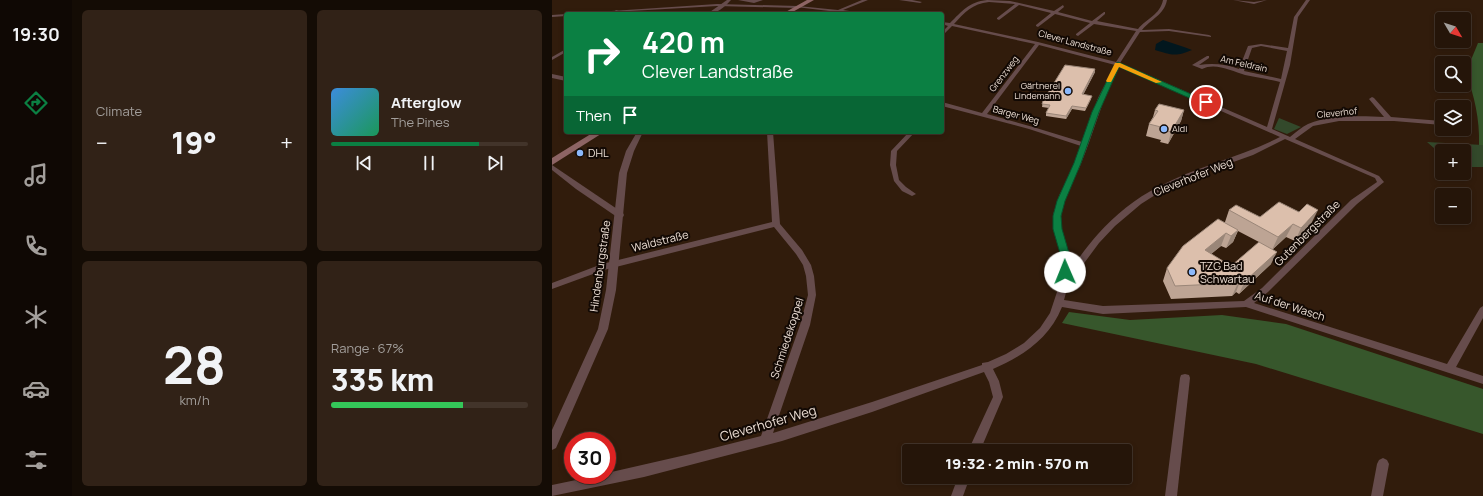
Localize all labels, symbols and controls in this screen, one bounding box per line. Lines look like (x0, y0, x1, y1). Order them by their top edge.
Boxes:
north arrow (1435, 12, 1471, 48)
map controls (1435, 12, 1471, 224)
text: 19:30 (12, 22, 60, 46)
text: 420 m (642, 23, 725, 61)
street label: Clever Landstraße (1037, 26, 1113, 59)
icon: right (576, 28, 628, 80)
street label: Am Feldrain (1219, 52, 1269, 75)
street label: Grenzweg (986, 53, 1021, 94)
button: search (1435, 56, 1471, 92)
text: Clever Landstraße (642, 59, 793, 83)
place label: Gärtnerei Lindemann (1014, 79, 1060, 102)
pin (1189, 85, 1223, 119)
marker: Gärtnerei Lindemann (1063, 86, 1073, 96)
icon: directions (22, 89, 50, 117)
icon: arrive (1195, 91, 1217, 113)
text: Afterglow (391, 92, 462, 113)
button: layers (1435, 100, 1471, 136)
text: Climate (96, 102, 142, 120)
street label: Barger Weg (991, 102, 1041, 127)
icon: arrive (619, 104, 641, 126)
street label: Cleverhof (1316, 104, 1359, 121)
text: Then (576, 105, 611, 126)
text: The Pines (391, 113, 450, 131)
text: 19° (171, 122, 217, 163)
place label: Aldi (1172, 122, 1187, 135)
marker: Aldi (1159, 124, 1169, 134)
text: − (96, 128, 108, 158)
text: + (280, 128, 293, 158)
button: + (1435, 144, 1471, 180)
place label: DHL (588, 145, 609, 160)
marker: DHL (575, 148, 585, 158)
icon: previous (353, 152, 375, 174)
icon: pause (418, 152, 440, 174)
icon: next (484, 152, 506, 174)
street label: Cleverhofer Weg (1151, 154, 1235, 199)
icon: music (22, 161, 50, 189)
button: − (1435, 188, 1471, 224)
street label: Gutenbergstraße (1270, 196, 1343, 269)
street label: Hindenburgstraße (586, 219, 613, 313)
street label: Waldstraße (630, 226, 690, 255)
icon: phone (22, 232, 50, 260)
position arrow (1044, 251, 1086, 293)
place label: TZG Bad Schwartau (1200, 258, 1255, 286)
marker: TZG Bad Schwartau (1187, 267, 1197, 277)
street label: Auf der Wasch (1253, 287, 1327, 324)
street label: Schmiedekoppel (766, 295, 807, 380)
icon: climate (22, 303, 50, 331)
text: 28 (163, 329, 226, 400)
text: Range · 67% (331, 339, 404, 357)
text: 335 km (331, 359, 434, 400)
icon: car (22, 375, 50, 403)
text: km/h (179, 391, 210, 409)
street label: Cleverhofer Weg (718, 401, 818, 445)
speed limit sign: 30 (564, 432, 616, 484)
icon: filters (22, 446, 50, 474)
text: 19:32 · 2 min · 570 m (945, 453, 1089, 474)

